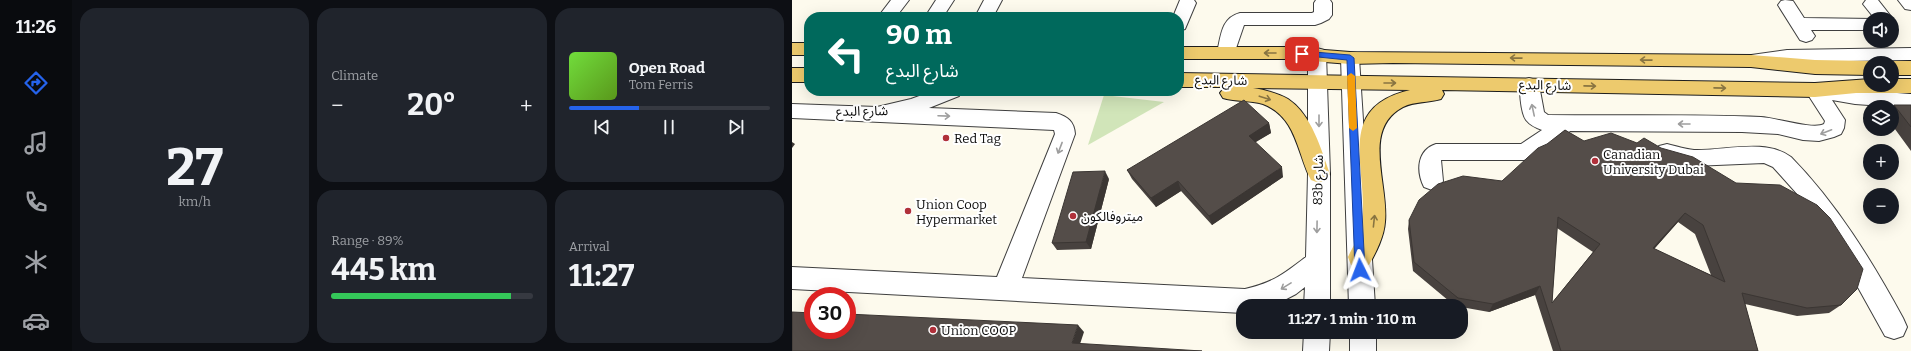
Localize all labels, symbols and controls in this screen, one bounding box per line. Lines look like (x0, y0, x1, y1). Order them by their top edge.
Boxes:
map controls (1863, 12, 1899, 224)
button: sound (1863, 12, 1899, 48)
text: 11:26 (16, 16, 56, 38)
text: 90 m (886, 18, 952, 51)
icon: left (820, 28, 872, 80)
pin (1285, 37, 1319, 71)
icon: arrive (1291, 43, 1313, 65)
one-way arrow (1264, 49, 1277, 57)
one-way arrow (1510, 55, 1523, 62)
one-way arrow (1640, 56, 1653, 64)
button: search (1863, 56, 1899, 92)
text: Open Road (629, 59, 705, 77)
text: شارع البدع (886, 60, 959, 82)
text: Climate (331, 68, 378, 83)
icon: directions (22, 69, 50, 97)
street label: شارع البدع (1195, 72, 1247, 91)
text: Tom Ferris (629, 77, 693, 92)
street label: شارع البدع (1519, 77, 1571, 96)
one-way arrow (1383, 79, 1396, 87)
one-way arrow (1583, 82, 1596, 90)
one-way arrow (1713, 84, 1726, 92)
text: 20° (407, 87, 456, 123)
text: − (331, 92, 343, 119)
text: + (520, 92, 533, 119)
one-way arrow (1258, 95, 1271, 102)
button: layers (1863, 100, 1899, 136)
street label: شارع البدع (836, 103, 888, 122)
one-way arrow (1529, 104, 1537, 117)
one-way arrow (937, 113, 950, 120)
one-way arrow (1315, 114, 1322, 127)
icon: previous (591, 116, 613, 138)
icon: pause (658, 116, 680, 138)
icon: next (725, 116, 747, 138)
one-way arrow (1678, 120, 1691, 128)
one-way arrow (1820, 128, 1832, 136)
icon: music (22, 129, 50, 157)
place label: Red Tag (954, 131, 1001, 146)
marker: Red Tag (941, 133, 951, 143)
text: 27 (166, 136, 223, 199)
one-way arrow (1056, 141, 1064, 153)
button: + (1863, 144, 1899, 180)
place label: Canadian University Dubai (1603, 147, 1704, 177)
street label: 83b شارع (1310, 155, 1329, 205)
marker: Canadian University Dubai (1590, 156, 1600, 166)
icon: phone (22, 188, 50, 216)
button: − (1863, 188, 1899, 224)
text: km/h (179, 194, 211, 209)
place label: Union Coop Hypermarket (916, 197, 997, 227)
marker: Union Coop Hypermarket (903, 206, 913, 216)
place label: ميتروفالكون (1081, 209, 1143, 225)
marker: ميتروفالكون (1068, 211, 1078, 221)
one-way arrow (1370, 215, 1377, 228)
one-way arrow (1314, 220, 1321, 233)
text: Range · 89% (331, 233, 404, 248)
text: Arrival (569, 239, 610, 254)
icon: climate (22, 248, 50, 276)
position arrow (1339, 249, 1381, 291)
text: 445 km (331, 252, 436, 288)
text: 11:27 (569, 258, 634, 294)
one-way arrow (1280, 283, 1292, 291)
speed limit sign: 30 (804, 287, 856, 339)
icon: car (22, 307, 50, 335)
text: 11:27 · 1 min · 110 m (1288, 310, 1416, 328)
place label: Union COOP (941, 323, 1017, 338)
marker: Union COOP (928, 325, 938, 335)

